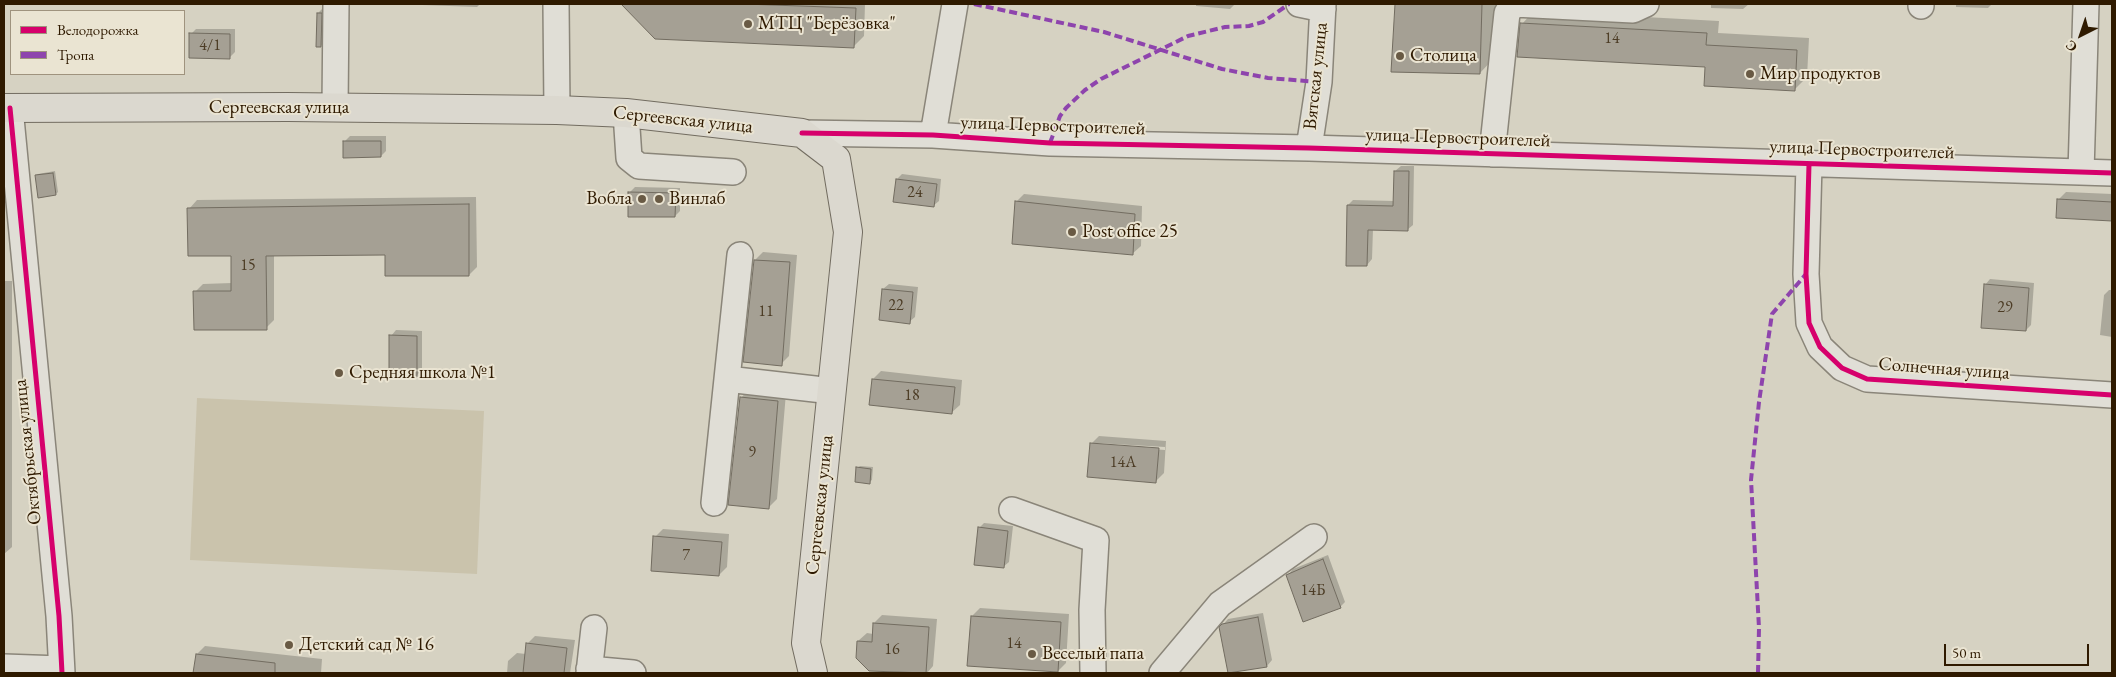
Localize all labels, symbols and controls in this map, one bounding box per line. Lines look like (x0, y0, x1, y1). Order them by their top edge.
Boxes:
legend (10, 10, 185, 75)
north arrow (2056, 10, 2106, 60)
place label: МТЦ "Берёзовка" (758, 13, 896, 35)
marker: МТЦ "Берёзовка" (742, 18, 754, 30)
text: Велодорожка (57, 20, 138, 39)
street label: Вятская улица (1299, 21, 1333, 131)
house number: 14 (1604, 29, 1620, 49)
house number: 4/1 (199, 36, 221, 56)
text: С (2062, 36, 2081, 56)
text: Тропа (57, 45, 94, 64)
place label: Столица (1410, 45, 1477, 67)
marker: Столица (1394, 50, 1406, 62)
place label: Мир продуктов (1760, 63, 1880, 85)
marker: Мир продуктов (1744, 68, 1756, 80)
street label: Сергеевская улица (209, 97, 349, 119)
street label: Сергеевская улица (612, 101, 754, 139)
street label: улица Первостроителей (960, 111, 1146, 141)
street label: улица Первостроителей (1365, 123, 1551, 153)
street label: улица Первостроителей (1769, 135, 1955, 165)
house number: 24 (907, 183, 923, 203)
place label: Вобла (586, 188, 632, 210)
place label: Винлаб (669, 188, 726, 210)
marker: Вобла (636, 193, 648, 205)
marker: Винлаб (653, 193, 665, 205)
place label: Post office 25 (1082, 221, 1178, 243)
marker: Post office 25 (1066, 226, 1078, 238)
house number: 15 (240, 256, 256, 276)
house number: 22 (888, 296, 904, 316)
house number: 29 (1997, 298, 2013, 318)
house number: 11 (758, 302, 774, 322)
street label: Солнечная улица (1878, 353, 2010, 385)
place label: Средняя школа №1 (349, 362, 496, 384)
marker: Средняя школа №1 (333, 367, 345, 379)
street label: Октябрьская улица (9, 378, 47, 526)
house number: 18 (904, 386, 920, 406)
street label: Сергеевская улица (801, 434, 839, 576)
house number: 9 (748, 443, 756, 463)
house number: 14А (1110, 453, 1136, 473)
house number: 7 (682, 546, 690, 566)
house number: 14Б (1301, 581, 1325, 601)
place label: Детский сад № 16 (299, 634, 434, 656)
house number: 14 (1006, 634, 1022, 654)
scale bar (1946, 634, 2091, 666)
marker: Детский сад № 16 (283, 639, 295, 651)
house number: 16 (884, 640, 900, 660)
place label: Веселый папа (1042, 643, 1144, 665)
text: 50 m (1952, 643, 1981, 662)
marker: Веселый папа (1026, 648, 1038, 660)

